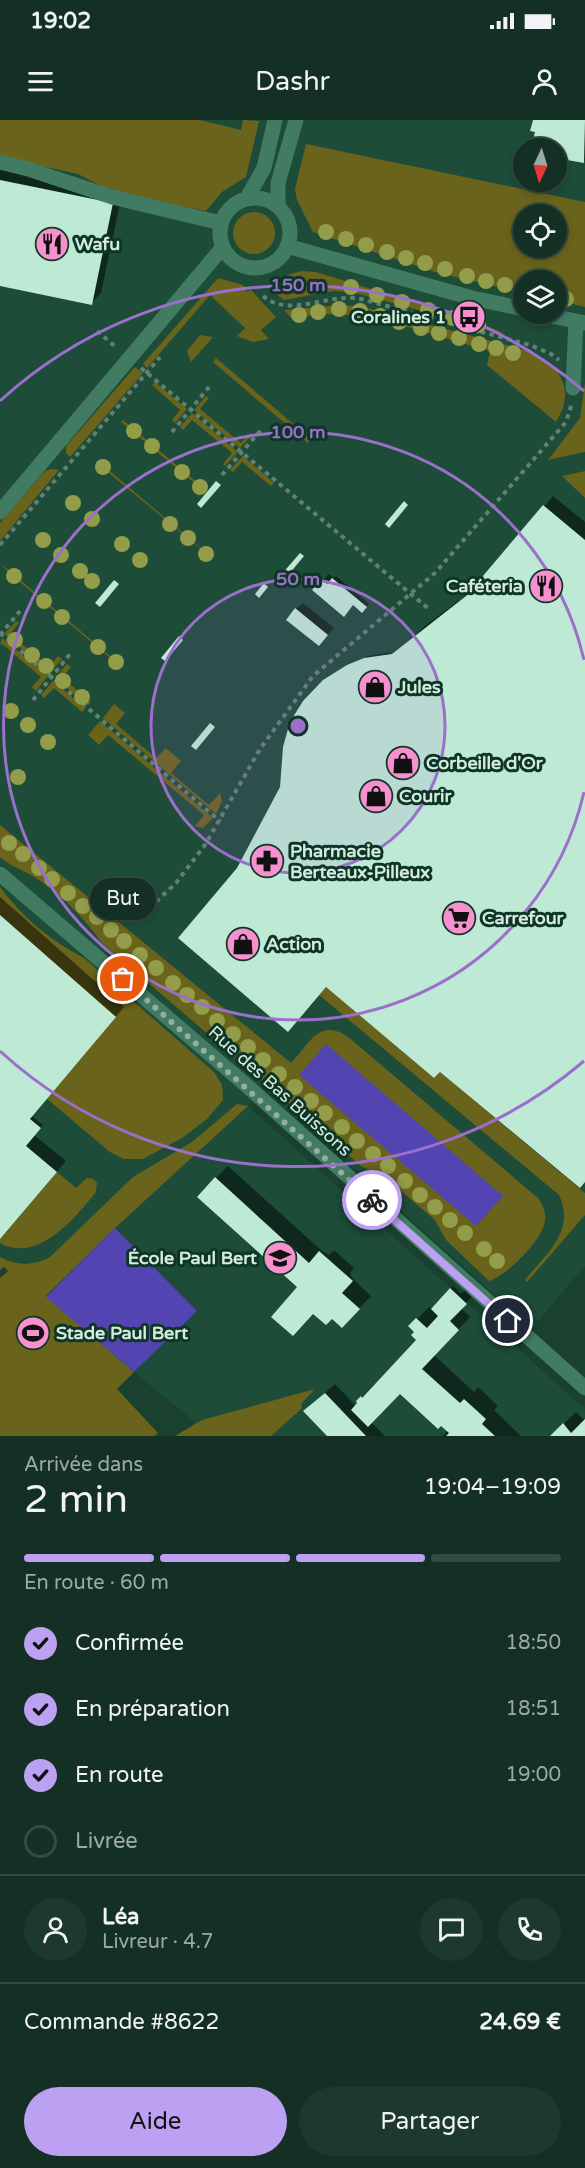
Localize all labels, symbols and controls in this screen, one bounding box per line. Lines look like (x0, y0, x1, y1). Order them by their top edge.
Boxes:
text: 19:02 (30, 8, 91, 34)
icon: menu (24, 65, 57, 98)
text: Dashr (255, 65, 330, 98)
icon: person (528, 65, 561, 98)
north arrow (513, 138, 567, 192)
map controls (513, 138, 567, 324)
button: locate (513, 204, 567, 258)
restaurant icon: Wafu (34, 226, 70, 262)
place label: Wafu (75, 233, 120, 255)
button: layers (513, 270, 567, 324)
text: 150 m (270, 274, 326, 296)
bus stop icon: Coralines 1 (451, 299, 487, 335)
place label: Coralines 1 (351, 306, 446, 328)
text: 100 m (270, 421, 326, 443)
text: 50 m (276, 568, 320, 590)
restaurant icon: Caféteria (528, 568, 564, 604)
place label: Caféteria (446, 575, 523, 597)
shop icon: Jules (357, 669, 393, 705)
place label: Jules (397, 676, 441, 698)
centre of rings (288, 716, 308, 736)
shop icon: Corbeille d'Or (385, 745, 421, 781)
place label: Corbeille d'Or (426, 752, 544, 774)
shop icon: Courir (358, 778, 394, 814)
place label: Courir (399, 785, 453, 807)
place label: Pharmacie Berteaux-Pilleux (290, 840, 430, 883)
pharmacy icon: Pharmacie Berteaux-Pilleux (249, 843, 285, 879)
callout: But (90, 877, 156, 919)
text: But (106, 887, 140, 911)
supermarket icon: Carrefour (441, 900, 477, 936)
place label: Carrefour (482, 907, 565, 929)
shop icon: Action (225, 926, 261, 962)
place label: Action (266, 933, 322, 955)
pin (97, 953, 148, 1004)
icon: bag (106, 962, 139, 995)
street label: Rue des Bas Buissons (204, 1021, 356, 1161)
courier (342, 1170, 402, 1230)
icon: bike (356, 1184, 389, 1217)
school or university icon: École Paul Bert (262, 1240, 298, 1276)
place label: École Paul Bert (128, 1247, 257, 1269)
pin (482, 1295, 533, 1346)
icon: home (491, 1304, 524, 1337)
sports icon: Stade Paul Bert (15, 1315, 51, 1351)
place label: Stade Paul Bert (56, 1322, 188, 1344)
text: Arrivée dans (24, 1453, 143, 1477)
text: 19:04–19:09 (424, 1474, 561, 1500)
text: 2 min (24, 1476, 128, 1523)
text: En route · 60 m (24, 1571, 169, 1595)
icon: check (24, 1627, 57, 1660)
text: Confirmée (75, 1630, 184, 1656)
text: 18:50 (506, 1631, 561, 1655)
icon: check (24, 1693, 57, 1726)
text: En préparation (75, 1696, 230, 1722)
text: 18:51 (506, 1697, 561, 1721)
icon: check (24, 1759, 57, 1792)
text: En route (75, 1762, 164, 1788)
text: 19:00 (506, 1763, 561, 1787)
text: Livrée (75, 1828, 138, 1854)
button: person (24, 1898, 87, 1961)
button: chat (420, 1898, 483, 1961)
button: phone (498, 1898, 561, 1961)
text: Léa (102, 1904, 140, 1930)
text: Livreur · 4.7 (102, 1930, 213, 1954)
text: Commande #8622 (24, 2009, 219, 2035)
text: 24.69 € (479, 2009, 561, 2035)
button: Aide (24, 2087, 287, 2156)
button: Partager (299, 2087, 561, 2156)

